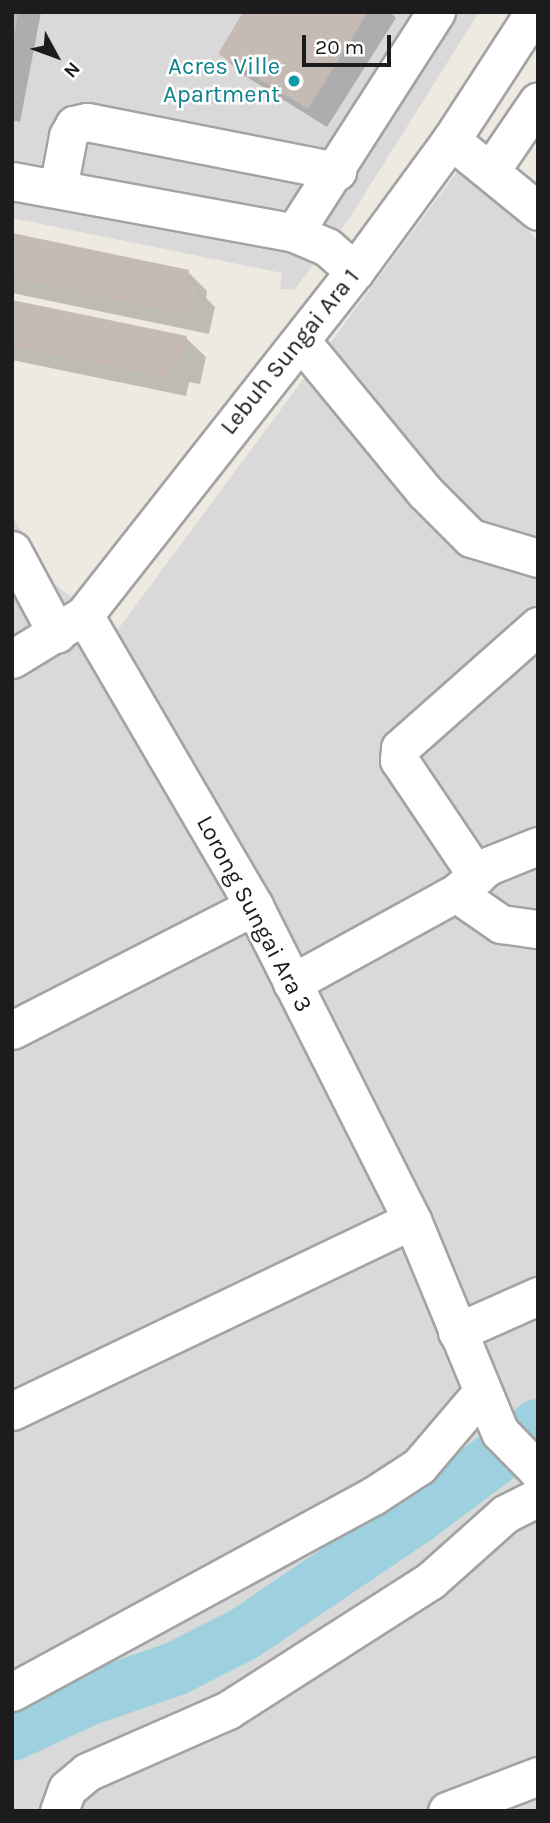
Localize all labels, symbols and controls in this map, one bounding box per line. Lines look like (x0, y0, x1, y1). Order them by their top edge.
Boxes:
north arrow (21, 21, 91, 91)
scale bar (305, 21, 394, 65)
text: 20 m (315, 35, 364, 59)
place label: Acres Ville Apartment (163, 53, 280, 109)
text: N (59, 57, 85, 82)
marker: Acres Ville Apartment (286, 73, 302, 89)
street label: Lebuh Sungai Ara 1 (214, 263, 366, 441)
street label: Lorong Sungai Ara 3 (190, 811, 318, 1017)

